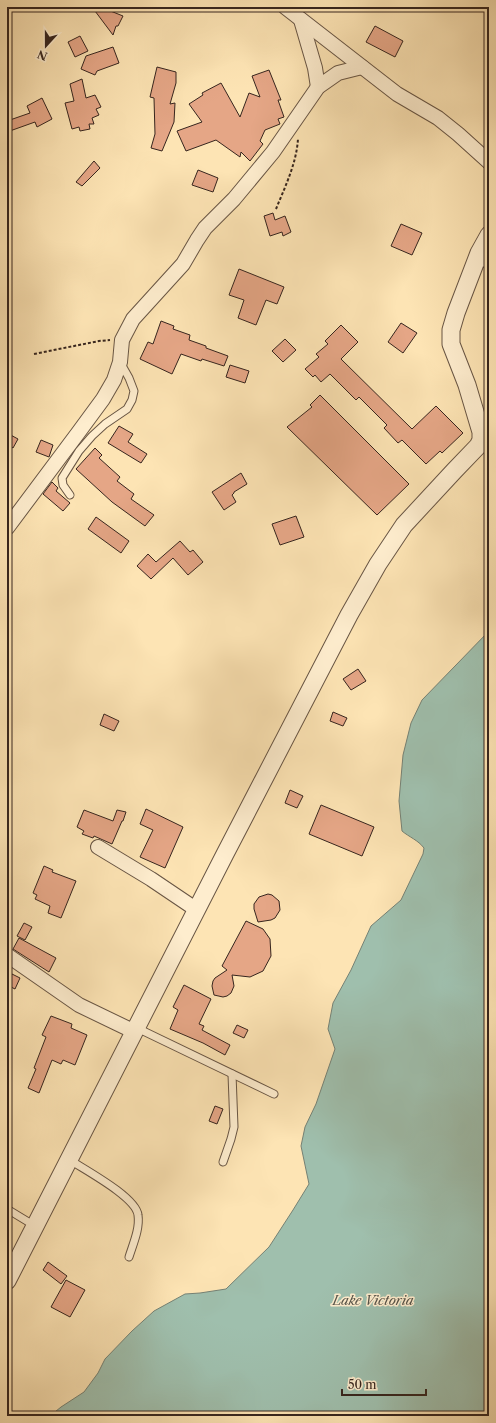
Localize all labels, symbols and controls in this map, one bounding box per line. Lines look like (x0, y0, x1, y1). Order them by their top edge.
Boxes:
north arrow (26, 26, 66, 66)
text: N (35, 47, 49, 64)
water label: Lake Victoria (332, 1292, 414, 1308)
scale bar (342, 1371, 426, 1397)
text: 50 m (348, 1377, 377, 1392)

